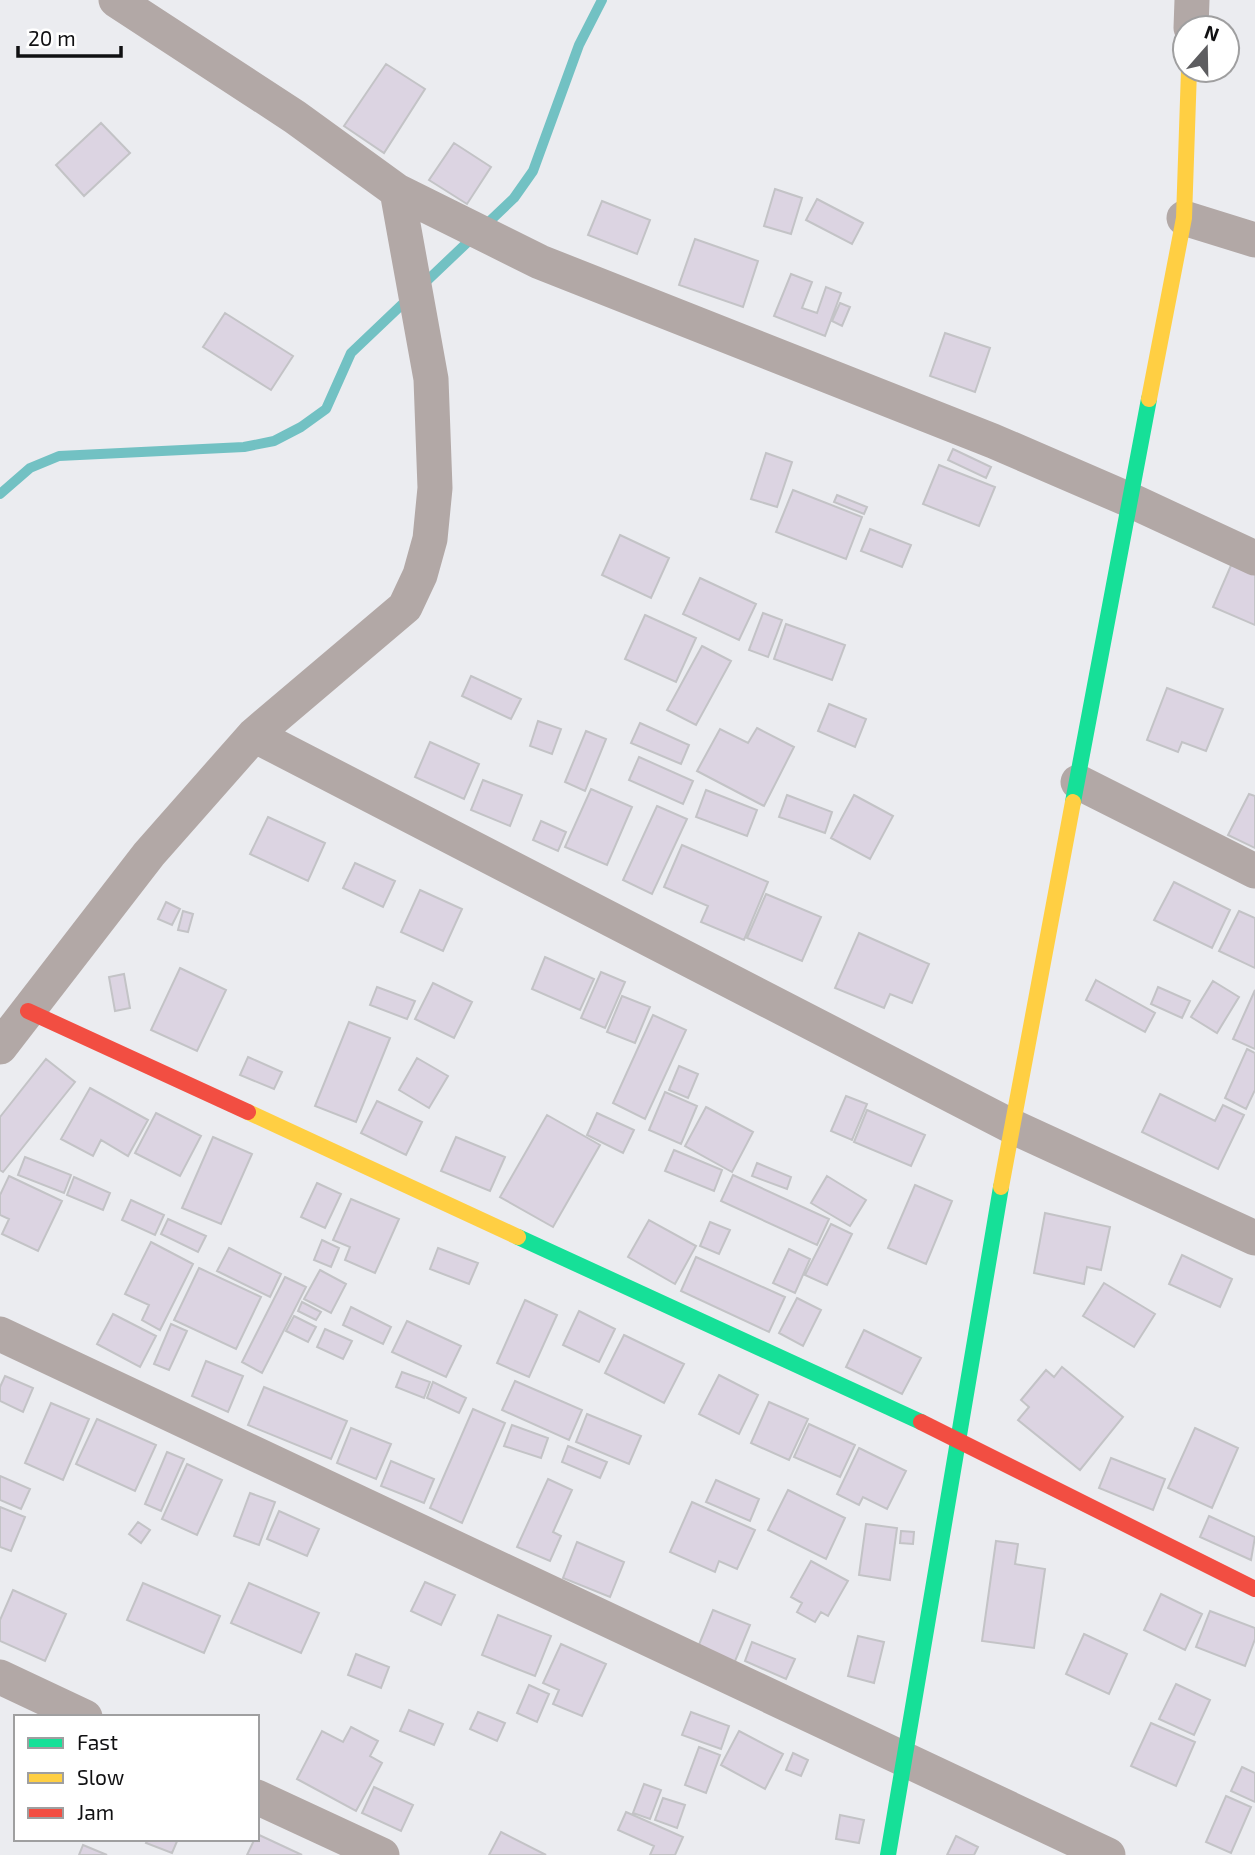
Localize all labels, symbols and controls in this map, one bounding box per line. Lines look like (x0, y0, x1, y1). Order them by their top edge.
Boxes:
scale bar (18, 14, 121, 58)
north arrow (1171, 14, 1241, 84)
text: N (1202, 19, 1222, 46)
text: 20 m (28, 25, 76, 50)
legend (14, 1715, 259, 1841)
text: Fast (77, 1729, 118, 1754)
text: Slow (77, 1764, 124, 1789)
text: Jam (77, 1799, 114, 1824)

